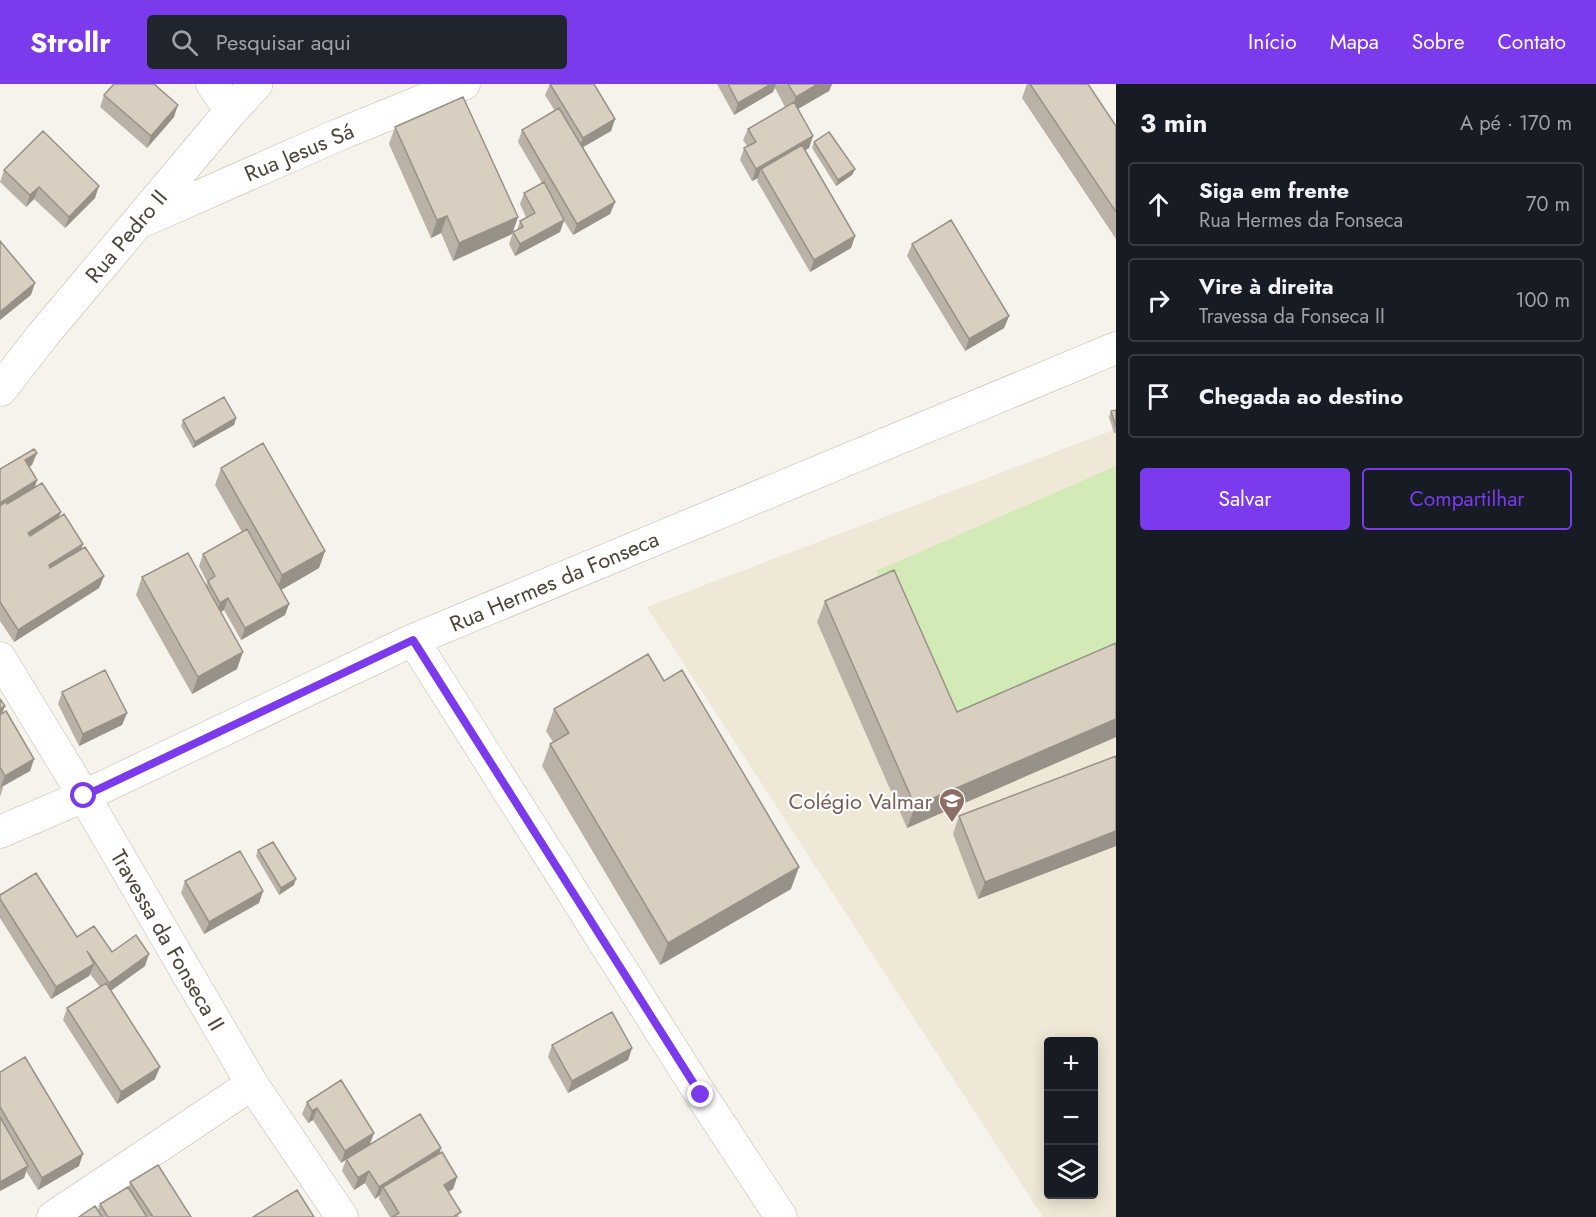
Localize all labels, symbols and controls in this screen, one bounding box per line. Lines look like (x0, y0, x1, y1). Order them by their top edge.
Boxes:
search box (147, 15, 567, 69)
text: Strollr (30, 22, 111, 63)
icon: search (168, 26, 201, 59)
text: Pesquisar aqui (216, 26, 351, 58)
text: Início (1248, 27, 1297, 57)
text: Mapa (1330, 27, 1379, 57)
text: Sobre (1412, 27, 1464, 57)
text: Contato (1497, 27, 1566, 57)
text: 3 min (1140, 104, 1207, 142)
text: A pé · 170 m (1460, 109, 1572, 138)
street label: Rua Jesus Sá (239, 115, 359, 189)
text: Siga em frente (1199, 174, 1349, 206)
street label: Rua Pedro II (77, 182, 175, 290)
icon: ahead (1142, 188, 1175, 221)
text: 70 m (1526, 190, 1570, 219)
text: Rua Hermes da Fonseca (1199, 206, 1403, 235)
text: Vire à direita (1199, 270, 1334, 302)
icon: right (1142, 284, 1175, 317)
text: 100 m (1515, 286, 1570, 315)
text: Travessa da Fonseca II (1199, 302, 1385, 331)
icon: arrive (1142, 380, 1175, 413)
text: Chegada ao destino (1199, 380, 1403, 412)
button: Salvar (1140, 468, 1350, 530)
button: Compartilhar (1362, 468, 1572, 530)
street label: Rua Hermes da Fonseca (444, 522, 664, 640)
route start (70, 782, 96, 808)
place label: Colégio Valmar (788, 785, 932, 817)
school or university icon: Colégio Valmar (937, 786, 967, 824)
street label: Travessa da Fonseca II (103, 843, 233, 1037)
map controls (1044, 1037, 1098, 1199)
button: + (1044, 1037, 1098, 1091)
route end (687, 1081, 713, 1107)
button: − (1044, 1091, 1098, 1145)
button: layers (1044, 1145, 1098, 1199)

